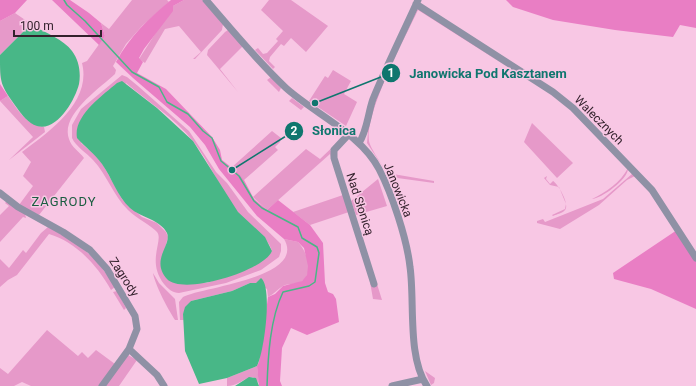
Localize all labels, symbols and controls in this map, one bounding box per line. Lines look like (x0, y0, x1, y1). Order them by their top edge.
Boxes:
scale bar (14, 12, 101, 38)
text: 100 m (20, 19, 54, 33)
callout: Janowicka Pod Kasztanem (381, 61, 575, 86)
text: 1 (388, 66, 394, 80)
text: Janowicka Pod Kasztanem (409, 66, 567, 81)
street label: Walecznych (572, 93, 626, 147)
callout: Słonica (284, 118, 364, 143)
text: Słonica (312, 123, 356, 138)
text: 2 (291, 124, 298, 138)
street label: Janowicka (381, 161, 415, 219)
street label: Nad Słonicą (343, 171, 377, 237)
district label: ZAGRODY (31, 194, 97, 209)
street label: Zagrody (106, 255, 142, 299)

